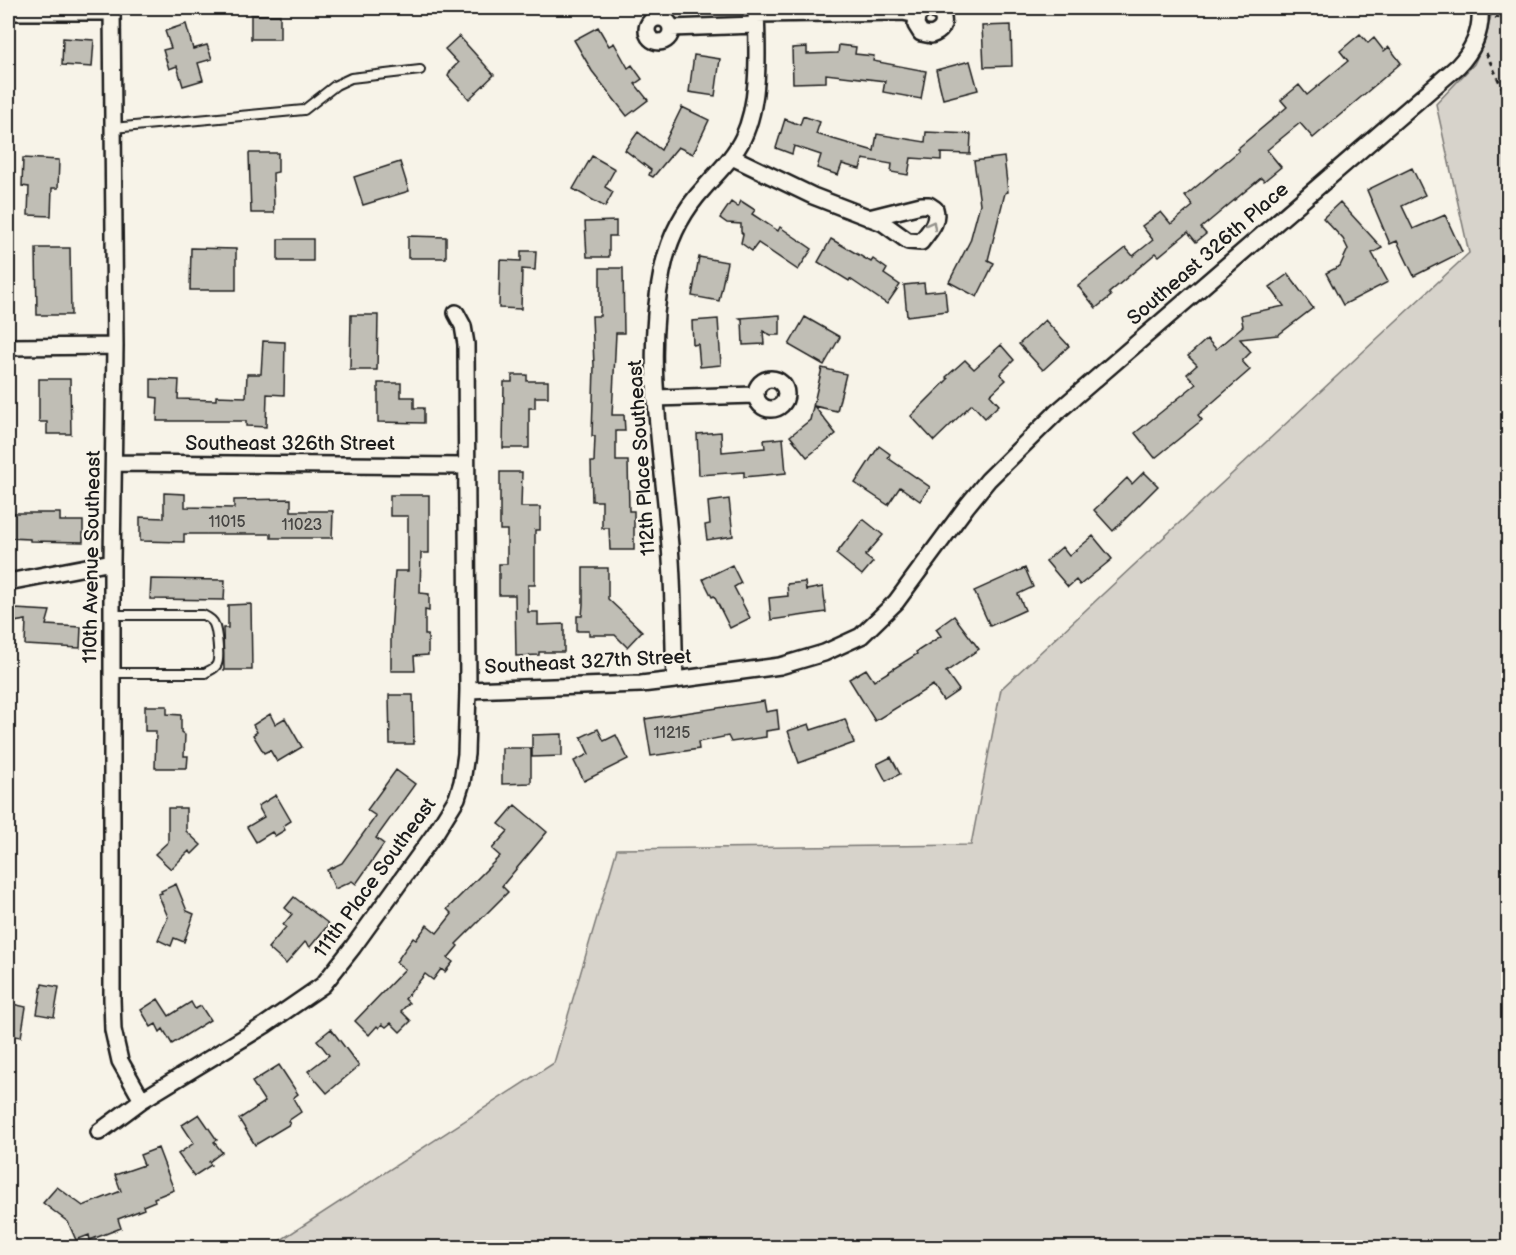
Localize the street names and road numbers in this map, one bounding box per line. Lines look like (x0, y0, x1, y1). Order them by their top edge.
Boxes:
street label: Southeast 326th Place (1122, 177, 1294, 331)
street label: 112th Place Southeast (623, 359, 661, 557)
street label: Southeast 326th Street (185, 432, 395, 456)
street label: 110th Avenue Southeast (78, 450, 106, 664)
street label: Southeast 327th Street (484, 645, 692, 679)
street label: 111th Place Southeast (309, 793, 441, 963)

